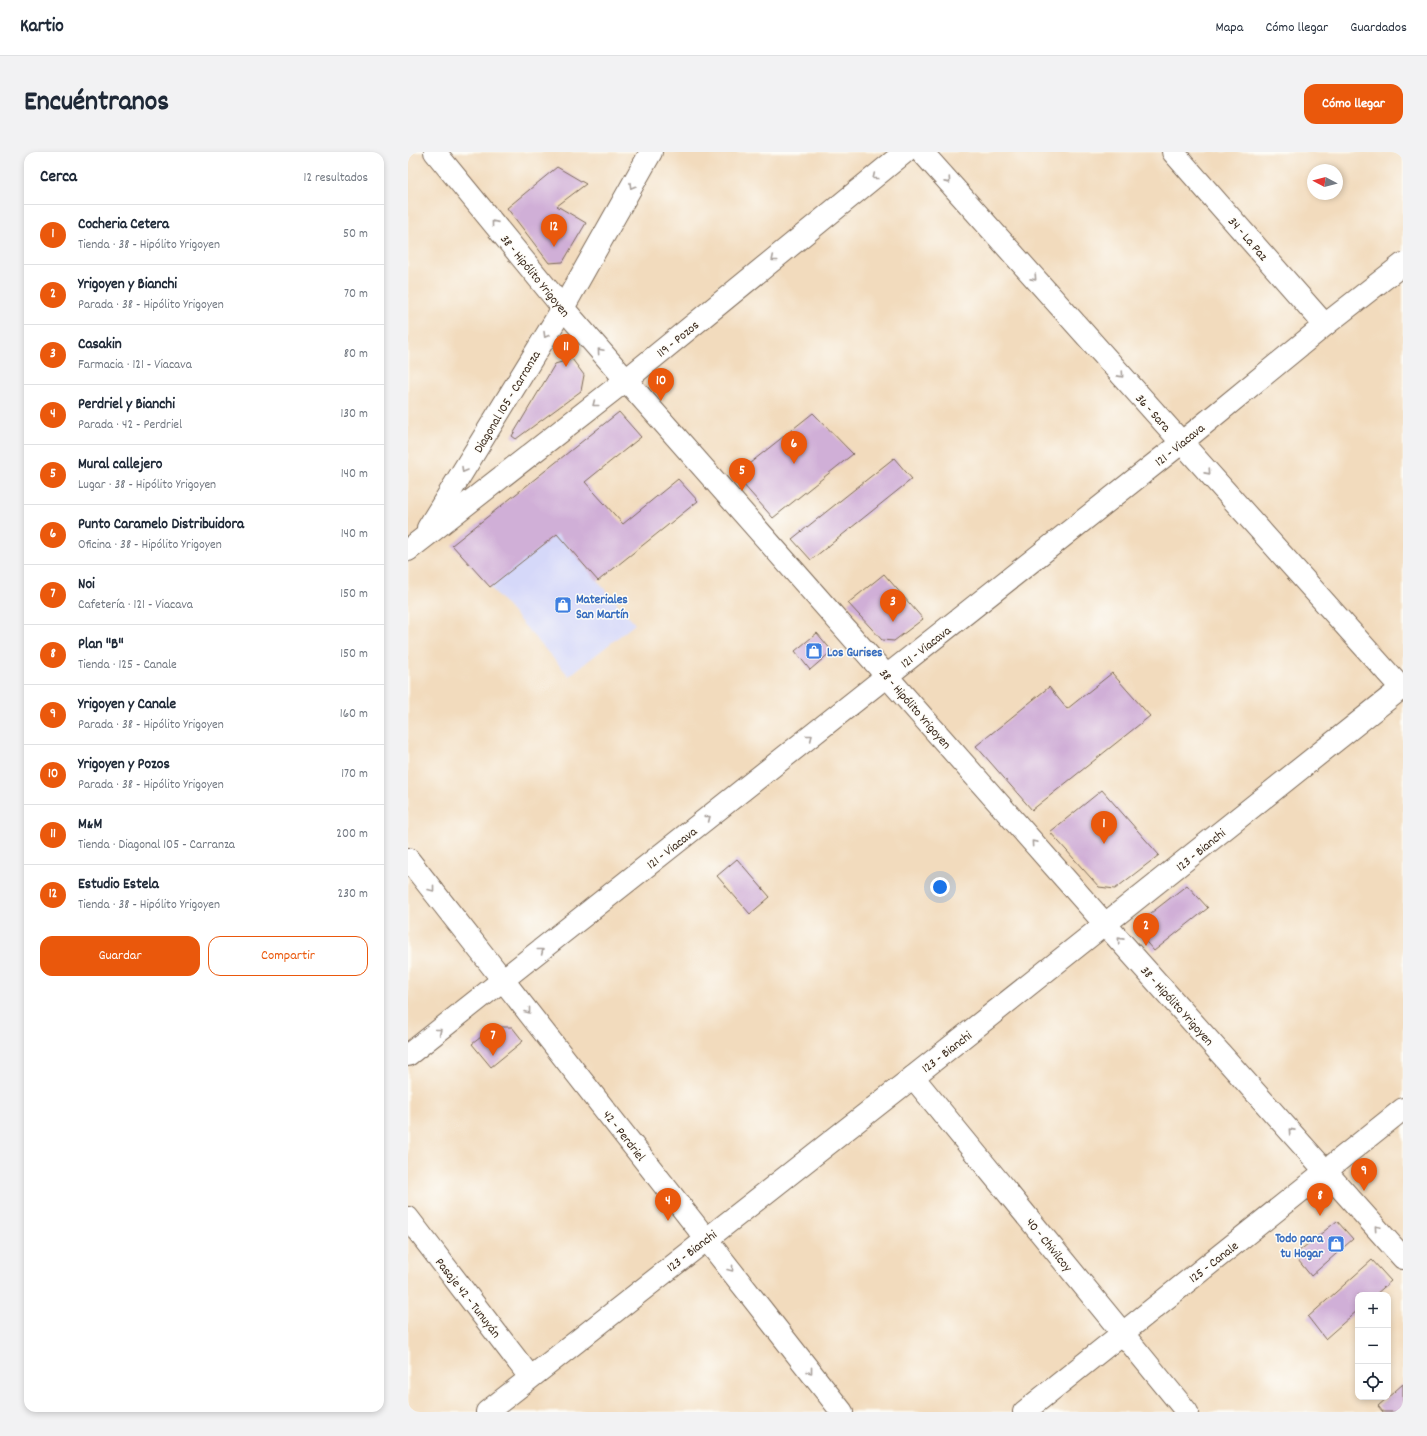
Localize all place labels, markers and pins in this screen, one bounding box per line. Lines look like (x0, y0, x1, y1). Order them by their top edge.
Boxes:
pin: 12 (541, 214, 567, 247)
pin: 11 (553, 334, 579, 367)
pin: 10 (648, 368, 674, 401)
pin: 6 (781, 431, 807, 464)
pin: 5 (729, 458, 755, 491)
pin: 3 (880, 589, 906, 622)
place label: Materiales San Martín (576, 591, 629, 625)
shop icon: Materiales San Martín (553, 595, 573, 615)
shop icon: Los Gurises (804, 641, 824, 661)
place label: Los Gurises (827, 644, 883, 663)
pin: 1 (1091, 811, 1117, 844)
pin: 2 (1133, 913, 1159, 946)
pin: 7 (480, 1023, 506, 1056)
pin: 9 (1351, 1158, 1377, 1191)
pin: 8 (1307, 1183, 1333, 1216)
pin: 4 (655, 1188, 681, 1221)
place label: Todo para tu Hogar (1275, 1230, 1324, 1264)
shop icon: Todo para tu Hogar (1326, 1234, 1346, 1254)

